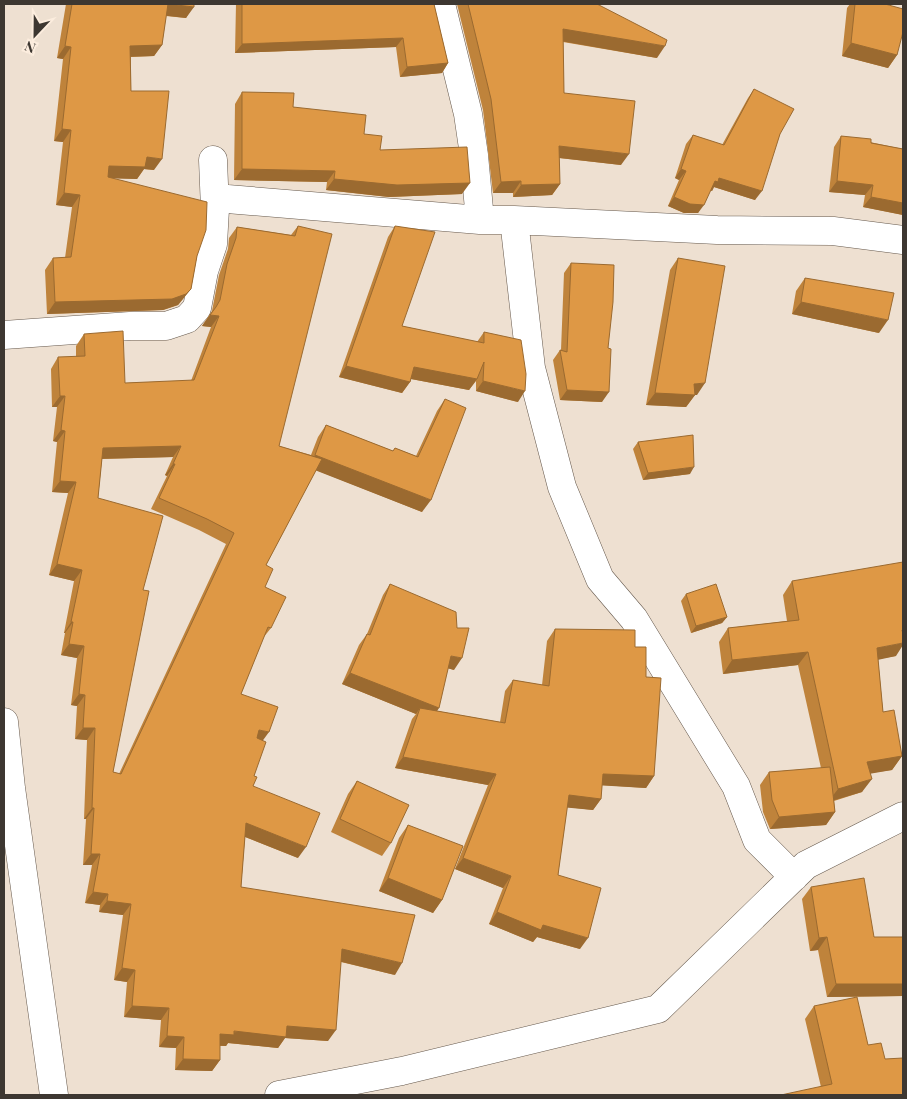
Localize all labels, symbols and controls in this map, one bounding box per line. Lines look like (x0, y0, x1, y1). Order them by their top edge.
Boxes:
north arrow (10, 10, 60, 60)
text: N (22, 37, 38, 58)

